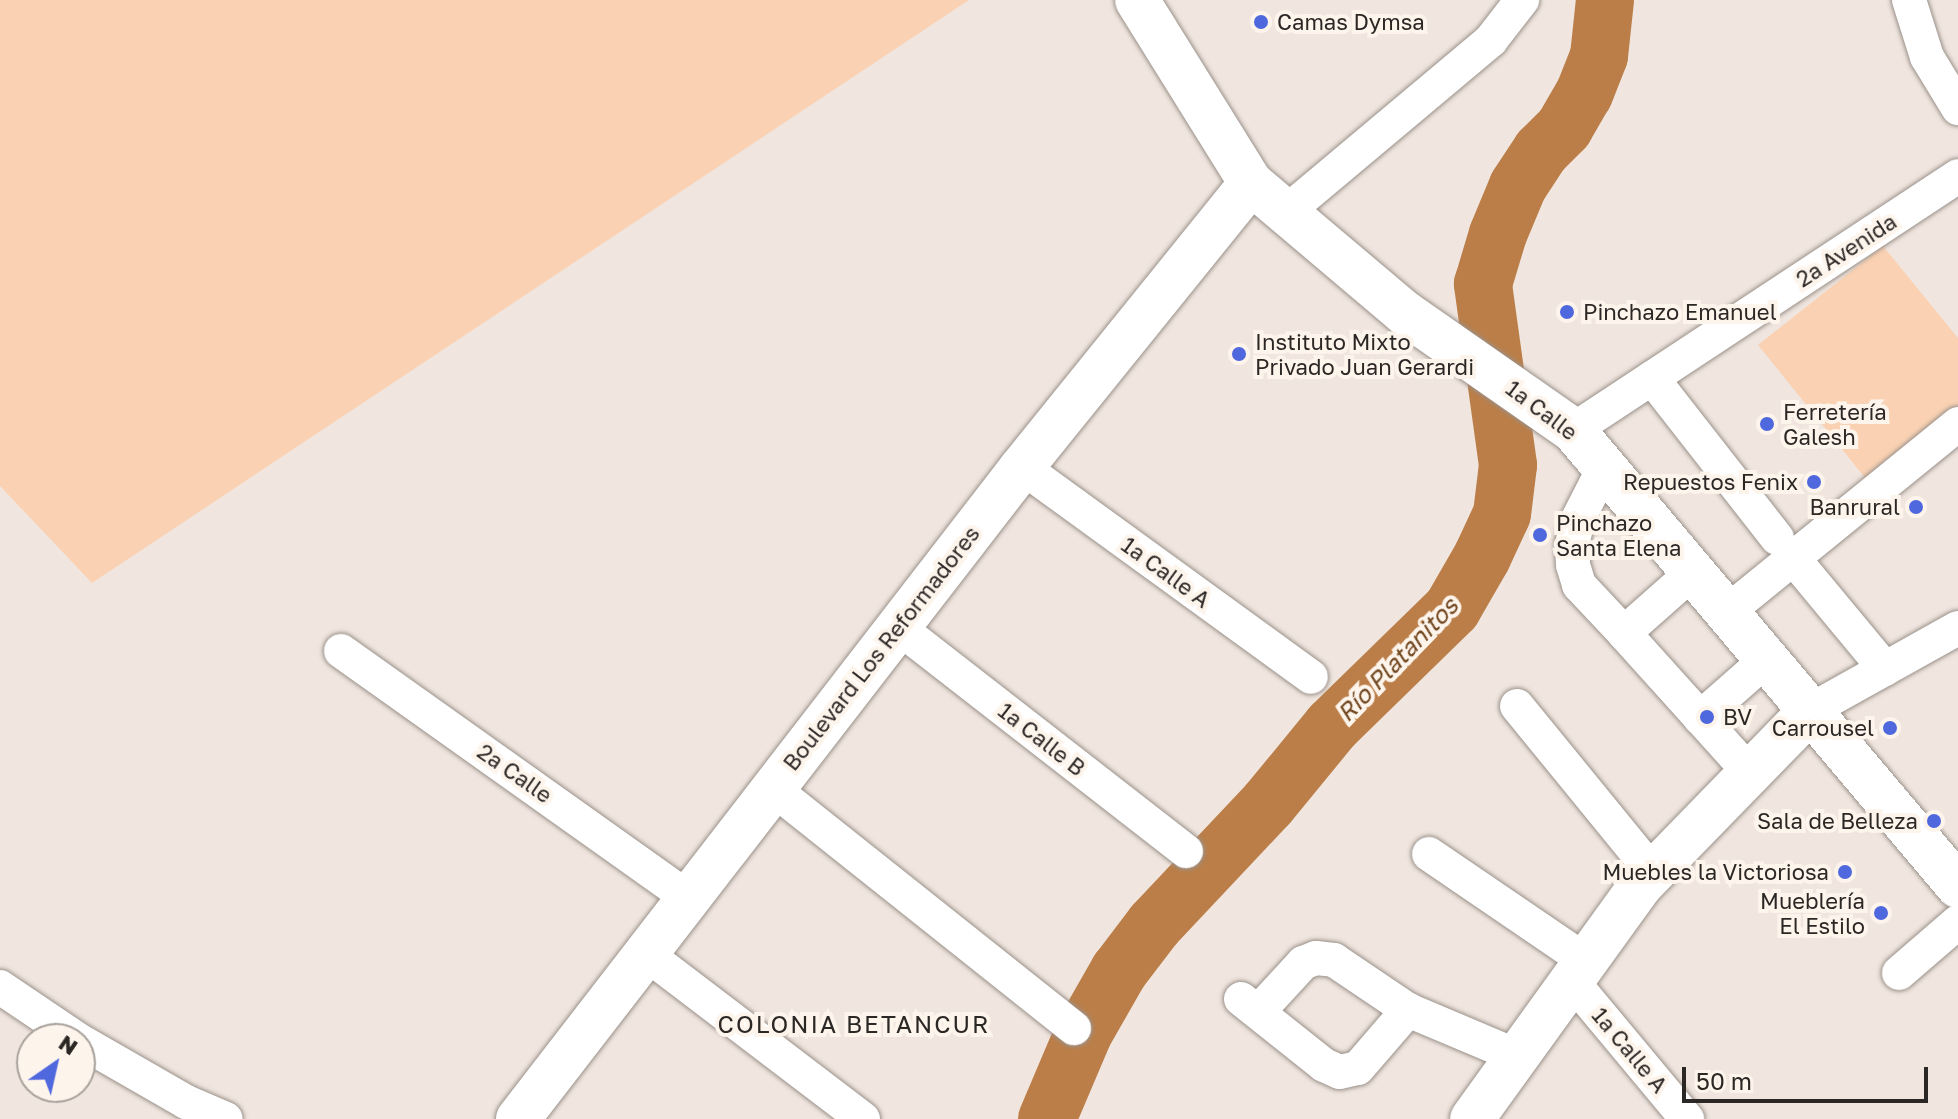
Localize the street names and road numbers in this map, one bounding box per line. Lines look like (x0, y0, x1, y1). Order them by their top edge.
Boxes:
street label: 2a Avenida (1791, 208, 1901, 292)
street label: 1a Calle (1501, 375, 1583, 445)
street label: Boulevard Los Reformadores (777, 521, 985, 775)
street label: 1a Calle A (1117, 531, 1215, 613)
street label: 1a Calle B (993, 697, 1091, 781)
street label: 2a Calle (473, 738, 557, 808)
street label: 1a Calle A (1587, 1002, 1673, 1098)

